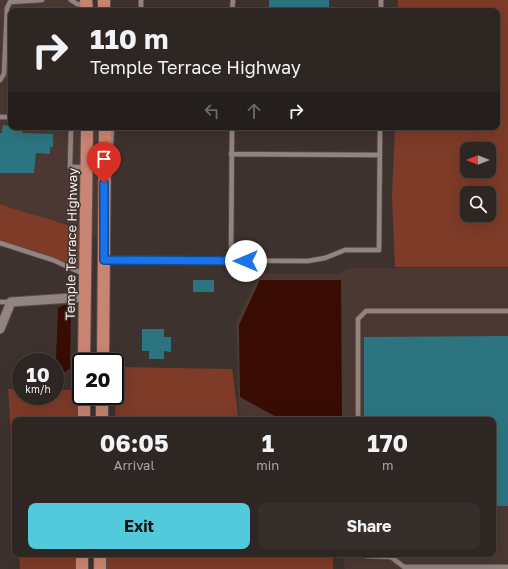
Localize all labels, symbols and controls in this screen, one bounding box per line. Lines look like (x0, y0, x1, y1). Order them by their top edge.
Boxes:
text: 110 m (90, 22, 169, 55)
icon: right (24, 24, 76, 76)
text: Temple Terrace Highway (90, 56, 301, 78)
icon: left (201, 100, 223, 122)
icon: ahead (243, 100, 265, 122)
icon: right (285, 100, 307, 122)
pin (87, 142, 121, 183)
north arrow (460, 142, 496, 178)
map controls (460, 142, 496, 222)
icon: arrive (93, 148, 115, 170)
street label: Temple Terrace Highway (62, 167, 80, 320)
button: search (460, 186, 496, 222)
position arrow (225, 240, 267, 282)
speed limit sign: 20 (72, 353, 124, 405)
text: 10 (26, 362, 50, 386)
text: km/h (25, 383, 51, 395)
text: 06:05 (100, 428, 169, 457)
text: 1 (262, 428, 274, 457)
text: 170 (367, 428, 408, 457)
text: Arrival (114, 457, 155, 473)
text: min (256, 457, 279, 473)
text: m (382, 457, 393, 473)
button: Exit (28, 503, 250, 549)
button: Share (258, 503, 480, 549)

